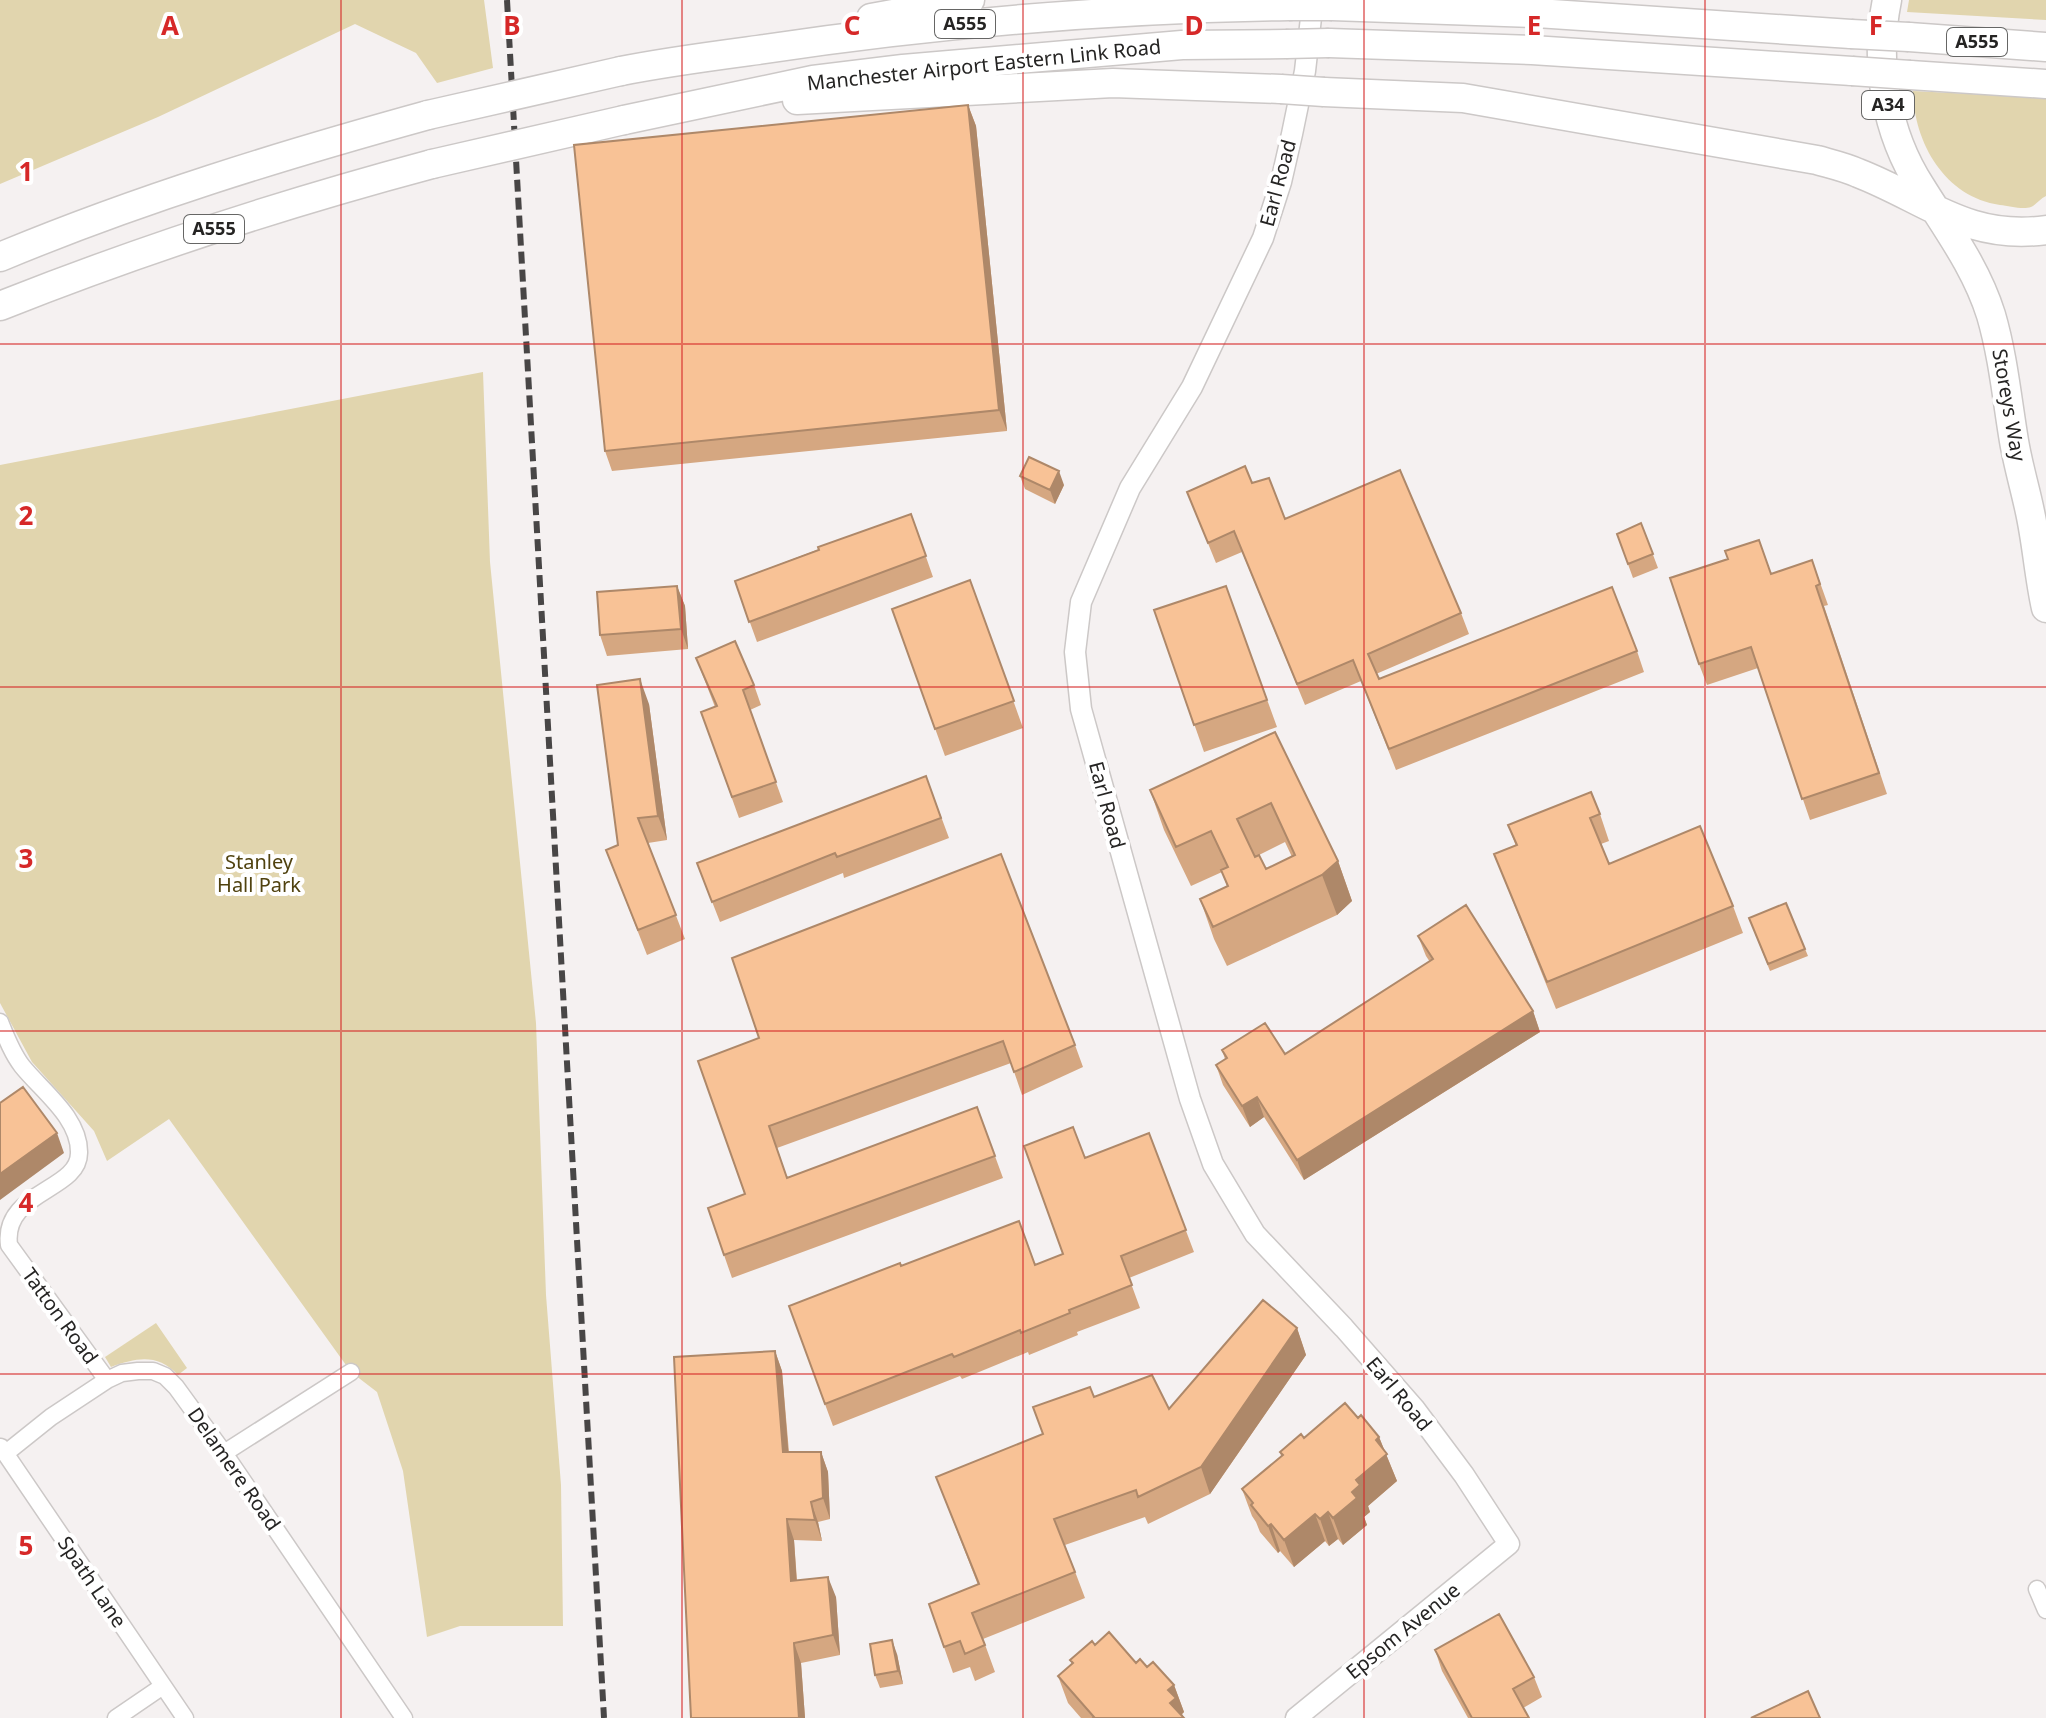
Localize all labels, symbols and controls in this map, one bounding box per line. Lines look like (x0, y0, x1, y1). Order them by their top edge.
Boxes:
text: A (161, 7, 179, 43)
text: B (503, 7, 521, 43)
text: C (844, 7, 860, 43)
text: D (1184, 7, 1204, 43)
text: E (1527, 7, 1541, 43)
text: F (1869, 7, 1883, 43)
road number: A555 (935, 10, 995, 38)
road number: A555 (1947, 28, 2007, 56)
street label: Manchester Airport Eastern Link Road (806, 32, 1162, 97)
road number: A34 (1862, 91, 1914, 119)
street label: Earl Road (1253, 136, 1302, 229)
text: 1 (19, 153, 33, 189)
road number: A555 (184, 215, 244, 243)
street label: Storeys Way (1986, 347, 2033, 464)
text: 2 (19, 497, 34, 533)
street label: Earl Road (1083, 758, 1132, 851)
text: 3 (19, 840, 33, 876)
park label: Stanley Hall Park (217, 848, 301, 898)
text: 4 (19, 1184, 34, 1220)
street label: Tatton Road (16, 1262, 105, 1369)
street label: Earl Road (1360, 1351, 1438, 1436)
street label: Delamere Road (182, 1402, 287, 1536)
text: 5 (19, 1527, 33, 1563)
street label: Spath Lane (52, 1531, 133, 1633)
street label: Epsom Avenue (1340, 1576, 1465, 1685)

